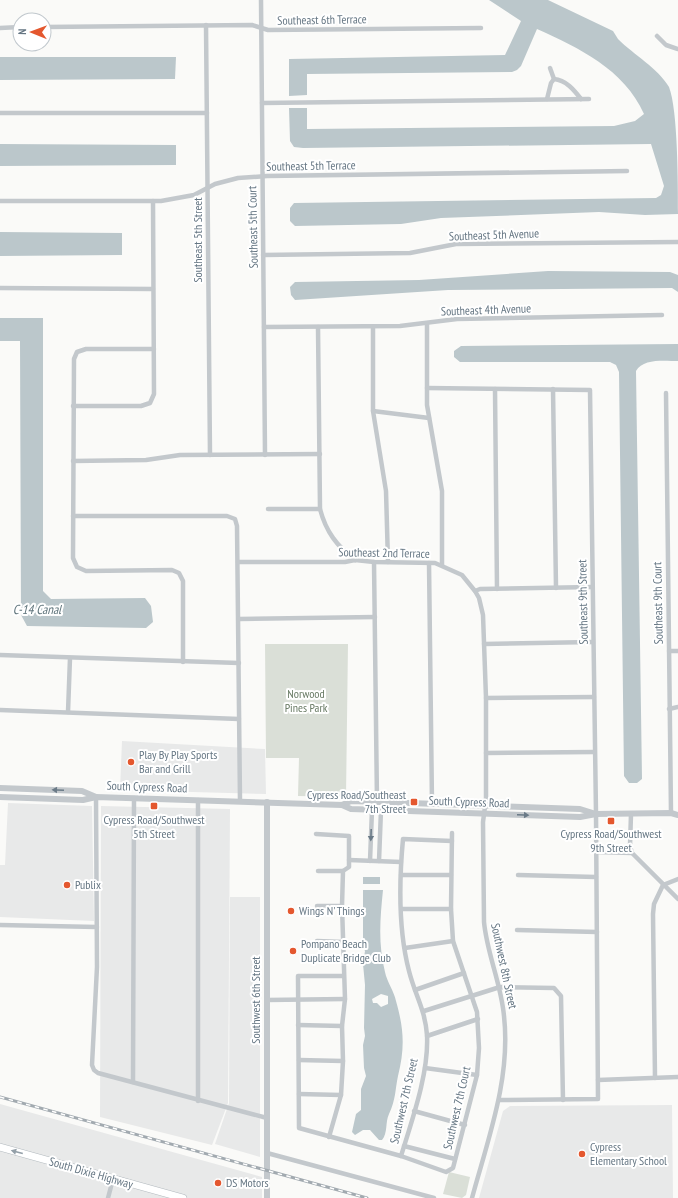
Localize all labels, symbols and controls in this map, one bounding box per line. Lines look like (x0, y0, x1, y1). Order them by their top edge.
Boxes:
street label: Southeast 6th Terrace (277, 11, 367, 28)
north arrow (12, 12, 52, 52)
text: N (15, 29, 29, 35)
street label: Southeast 5th Terrace (266, 157, 356, 174)
street label: Southeast 5th Court (244, 185, 261, 268)
street label: Southeast 5th Street (190, 197, 205, 283)
street label: Southeast 5th Avenue (449, 225, 539, 244)
street label: Southeast 4th Avenue (441, 300, 531, 319)
street label: Southeast 2nd Terrace (338, 544, 430, 561)
street label: Southeast 9th Street (574, 559, 591, 645)
street label: Southeast 9th Court (649, 561, 666, 644)
water label: C-14 Canal (13, 601, 63, 618)
park label: Norwood Pines Park (285, 686, 328, 715)
place label: Play By Play Sports Bar and Grill (139, 747, 217, 776)
marker: Play By Play Sports Bar and Grill (126, 757, 136, 767)
street label: South Cypress Road (106, 778, 188, 795)
one-way arrow (52, 787, 64, 794)
place label: Cypress Road/Southeast 7th Street (307, 787, 407, 816)
street label: South Cypress Road (428, 793, 510, 810)
marker: Cypress Road/Southeast 7th Street (409, 797, 419, 807)
marker: Cypress Road/Southwest 5th Street (149, 801, 159, 811)
place label: Cypress Road/Southwest 5th Street (103, 812, 205, 841)
one-way arrow (517, 812, 530, 818)
marker: Cypress Road/Southwest 9th Street (606, 816, 616, 826)
place label: Cypress Road/Southwest 9th Street (560, 826, 662, 855)
one-way arrow (368, 829, 374, 842)
place label: Publix (75, 877, 101, 892)
marker: Publix (62, 880, 72, 890)
place label: Wings N' Things (299, 903, 365, 918)
marker: Wings N' Things (286, 906, 296, 916)
street label: Southwest 8th Street (488, 922, 521, 1011)
place label: Pompano Beach Duplicate Bridge Club (301, 936, 391, 965)
marker: Pompano Beach Duplicate Bridge Club (288, 946, 298, 956)
street label: Southwest 6th Street (248, 956, 263, 1044)
street label: Southwest 7th Street (386, 1056, 421, 1145)
street label: Southwest 7th Court (440, 1064, 474, 1151)
place label: Cypress Elementary School (590, 1139, 667, 1168)
one-way arrow (11, 1148, 23, 1154)
marker: Cypress Elementary School (577, 1149, 587, 1159)
street label: South Dixie Highway (47, 1153, 135, 1192)
place label: DS Motors (226, 1175, 269, 1190)
marker: DS Motors (213, 1178, 223, 1188)

